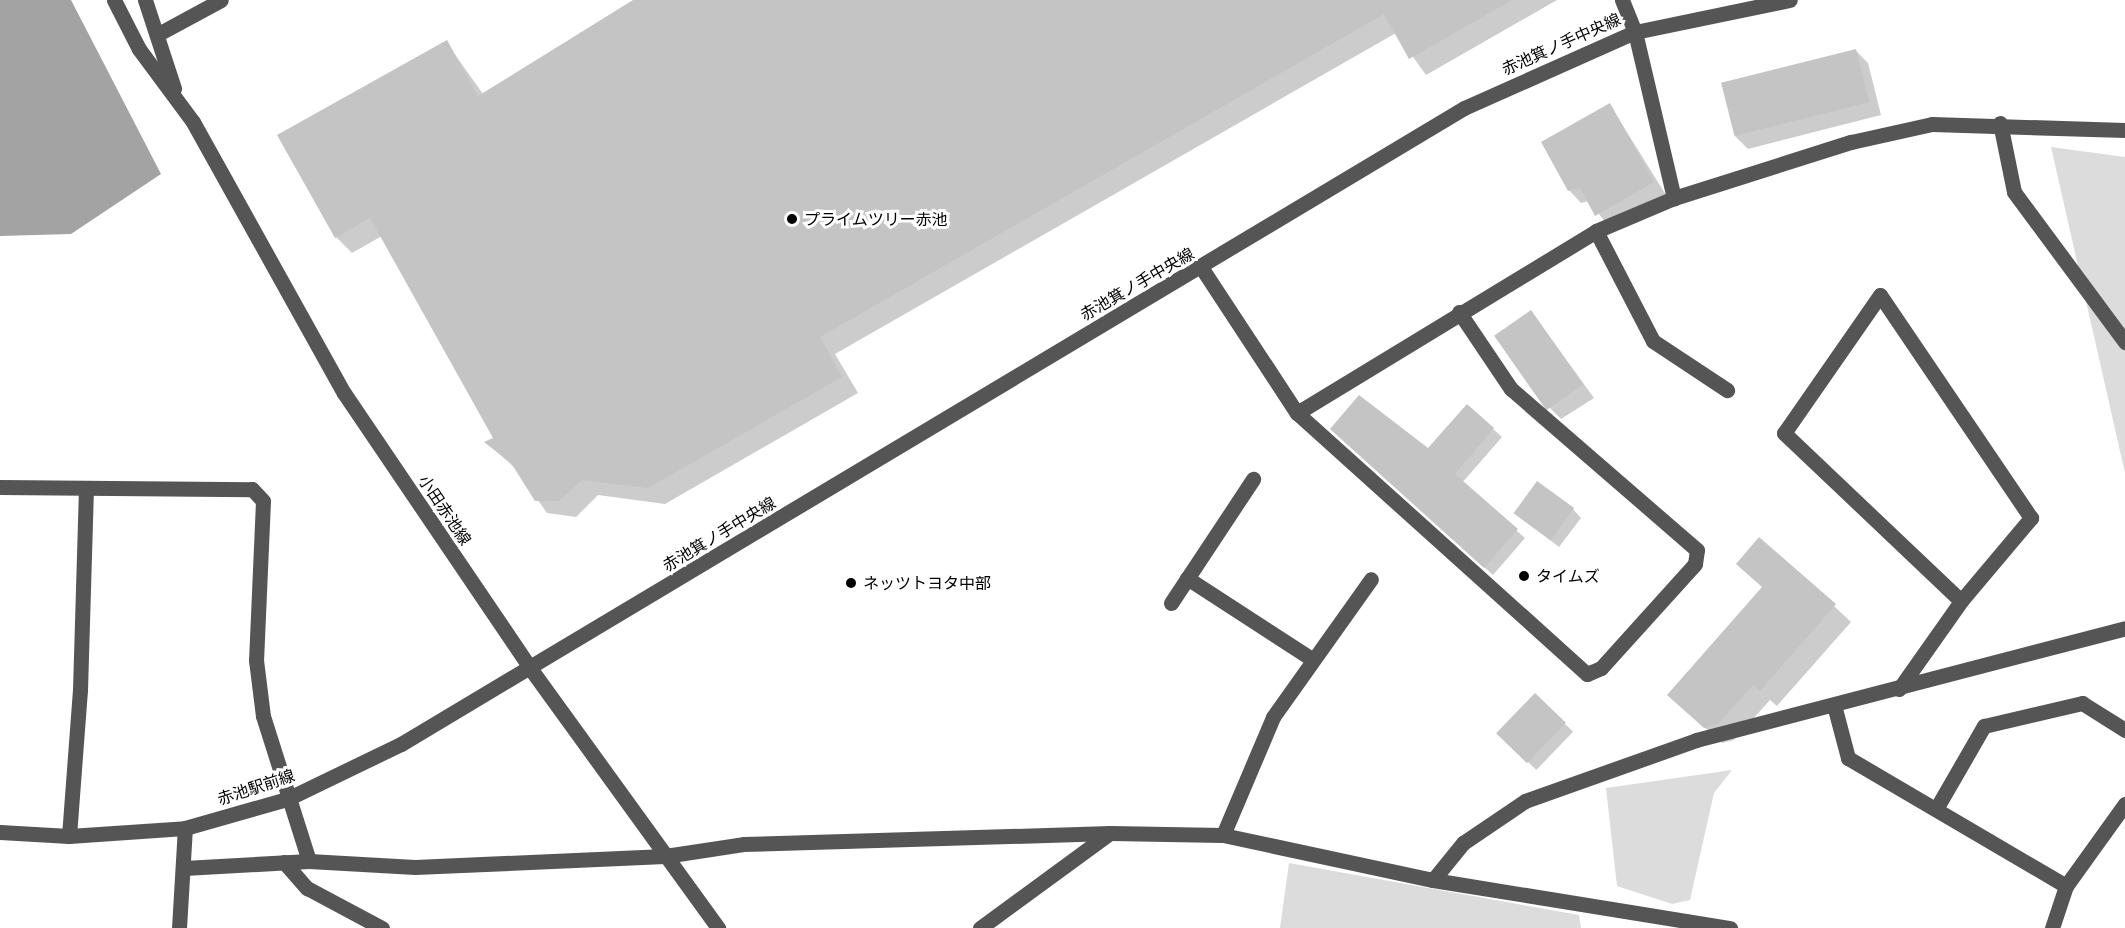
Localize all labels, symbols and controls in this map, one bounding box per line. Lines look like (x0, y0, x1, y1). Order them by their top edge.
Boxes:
street label: 赤池箕ノ手中央線 (1499, 9, 1623, 79)
place label: プライムツリー赤池 (804, 209, 948, 229)
marker: プライムツリー赤池 (785, 212, 799, 226)
street label: 赤池箕ノ手中央線 (1077, 244, 1197, 324)
street label: 小田赤池線 (415, 471, 475, 549)
street label: 赤池箕ノ手中央線 (659, 493, 779, 575)
place label: タイムズ (1536, 566, 1600, 586)
marker: タイムズ (1517, 569, 1531, 583)
place label: ネッツトヨタ中部 (863, 573, 991, 593)
marker: ネッツトヨタ中部 (844, 576, 858, 590)
street label: 赤池駅前線 (215, 766, 297, 808)

